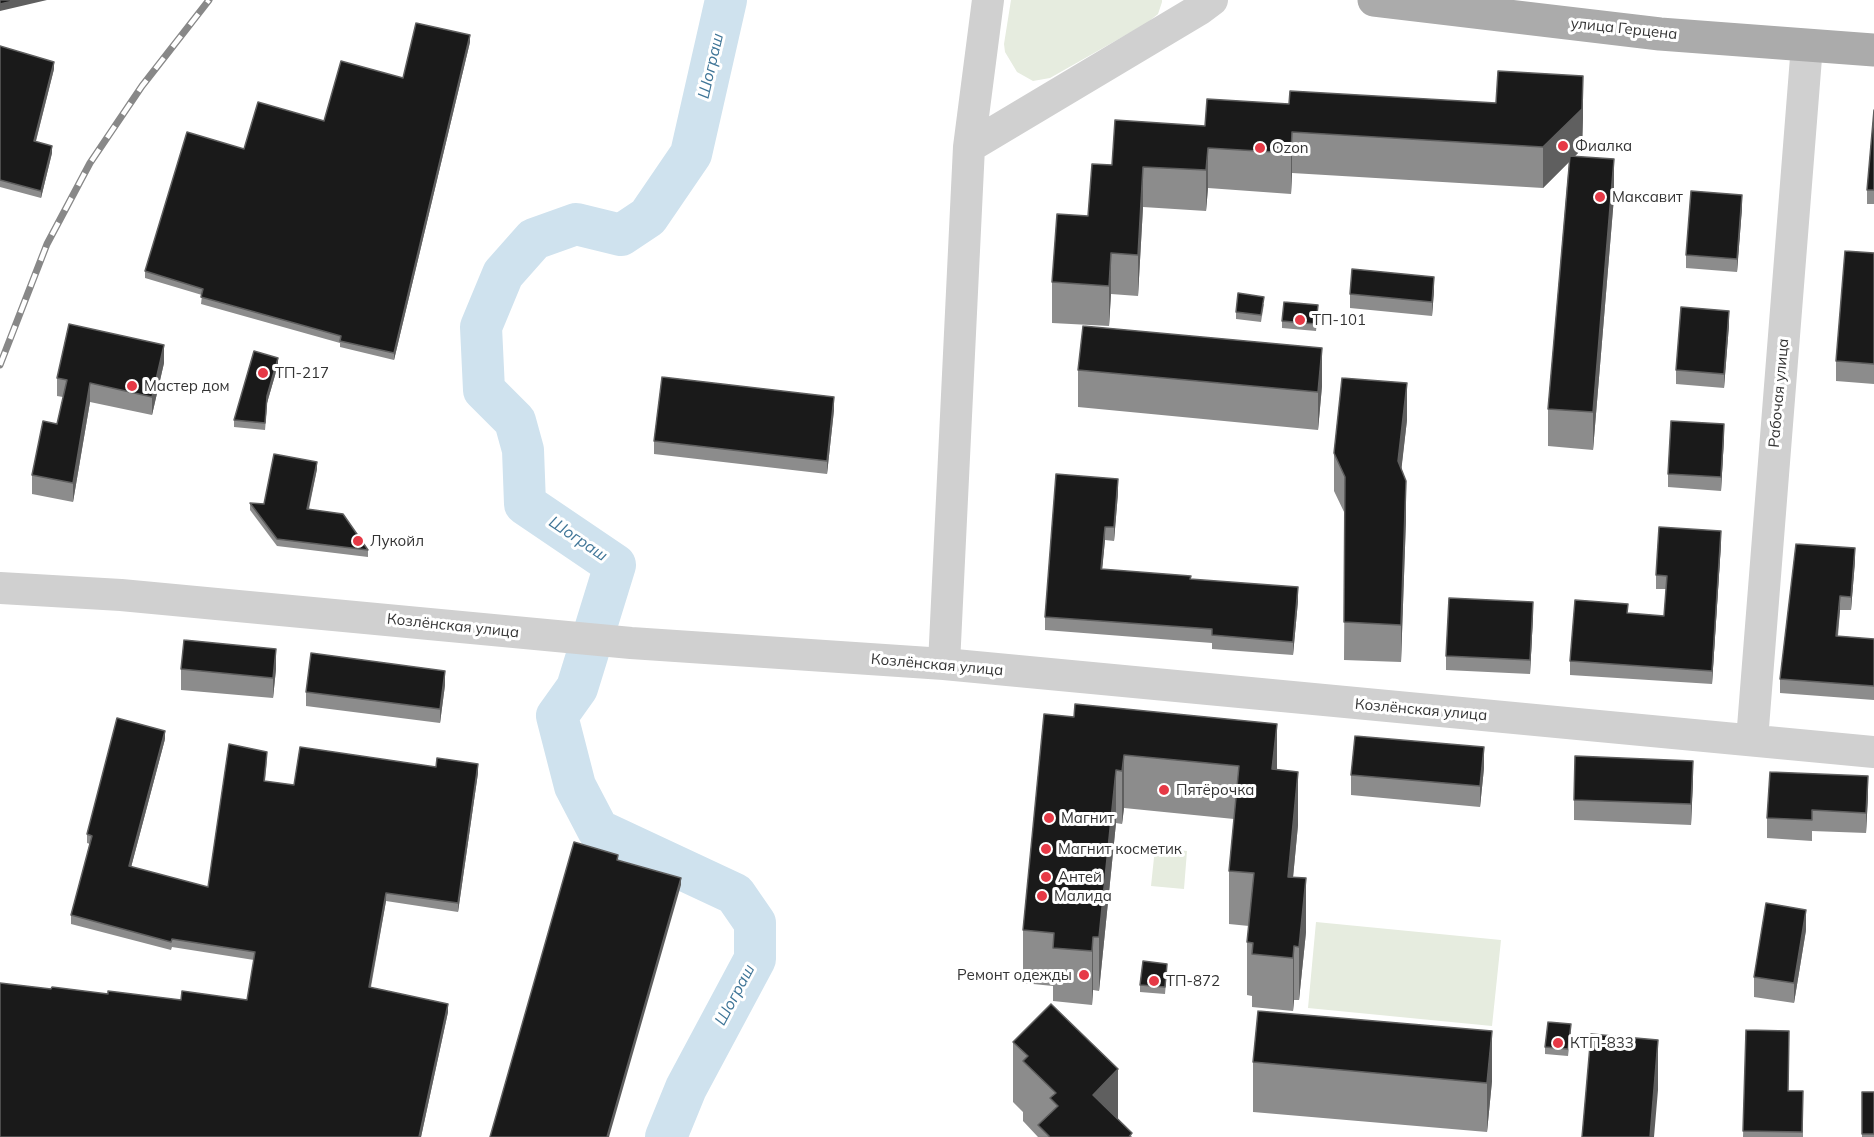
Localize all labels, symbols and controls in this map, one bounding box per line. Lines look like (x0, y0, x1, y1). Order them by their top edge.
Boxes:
street label: улица Герцена (1570, 14, 1678, 44)
water label: Шограш (694, 32, 728, 100)
place label: Фиалка (1575, 137, 1632, 155)
place label: Ozon (1272, 139, 1309, 157)
marker: Фиалка (1556, 139, 1570, 153)
marker: Ozon (1253, 141, 1267, 155)
place label: Максавит (1612, 188, 1683, 206)
marker: Максавит (1593, 190, 1607, 204)
place label: ТП-101 (1312, 311, 1366, 329)
marker: ТП-101 (1293, 313, 1307, 327)
street label: Рабочая улица (1765, 338, 1793, 448)
place label: ТП-217 (275, 364, 329, 382)
marker: ТП-217 (256, 366, 270, 380)
place label: Мастер дом (144, 377, 230, 395)
marker: Мастер дом (125, 379, 139, 393)
water label: Шограш (545, 512, 611, 566)
place label: Лукойл (370, 532, 424, 550)
marker: Лукойл (351, 534, 365, 548)
street label: Козлёнская улица (386, 610, 520, 642)
street label: Козлёнская улица (870, 650, 1004, 680)
street label: Козлёнская улица (1354, 695, 1488, 725)
place label: Пятёрочка (1176, 781, 1254, 799)
marker: Пятёрочка (1157, 783, 1171, 797)
place label: Магнит (1061, 809, 1114, 827)
marker: Магнит (1042, 811, 1056, 825)
place label: Магнит косметик (1058, 840, 1182, 858)
marker: Магнит косметик (1039, 842, 1053, 856)
place label: Антей (1058, 868, 1102, 886)
marker: Антей (1039, 870, 1053, 884)
place label: Малида (1054, 887, 1112, 905)
marker: Малида (1035, 889, 1049, 903)
water label: Шограш (711, 961, 759, 1029)
place label: Ремонт одежды (957, 966, 1072, 984)
marker: Ремонт одежды (1077, 968, 1091, 982)
place label: ТП-872 (1166, 972, 1220, 990)
marker: ТП-872 (1147, 974, 1161, 988)
place label: КТП-833 (1570, 1034, 1634, 1052)
marker: КТП-833 (1551, 1036, 1565, 1050)

